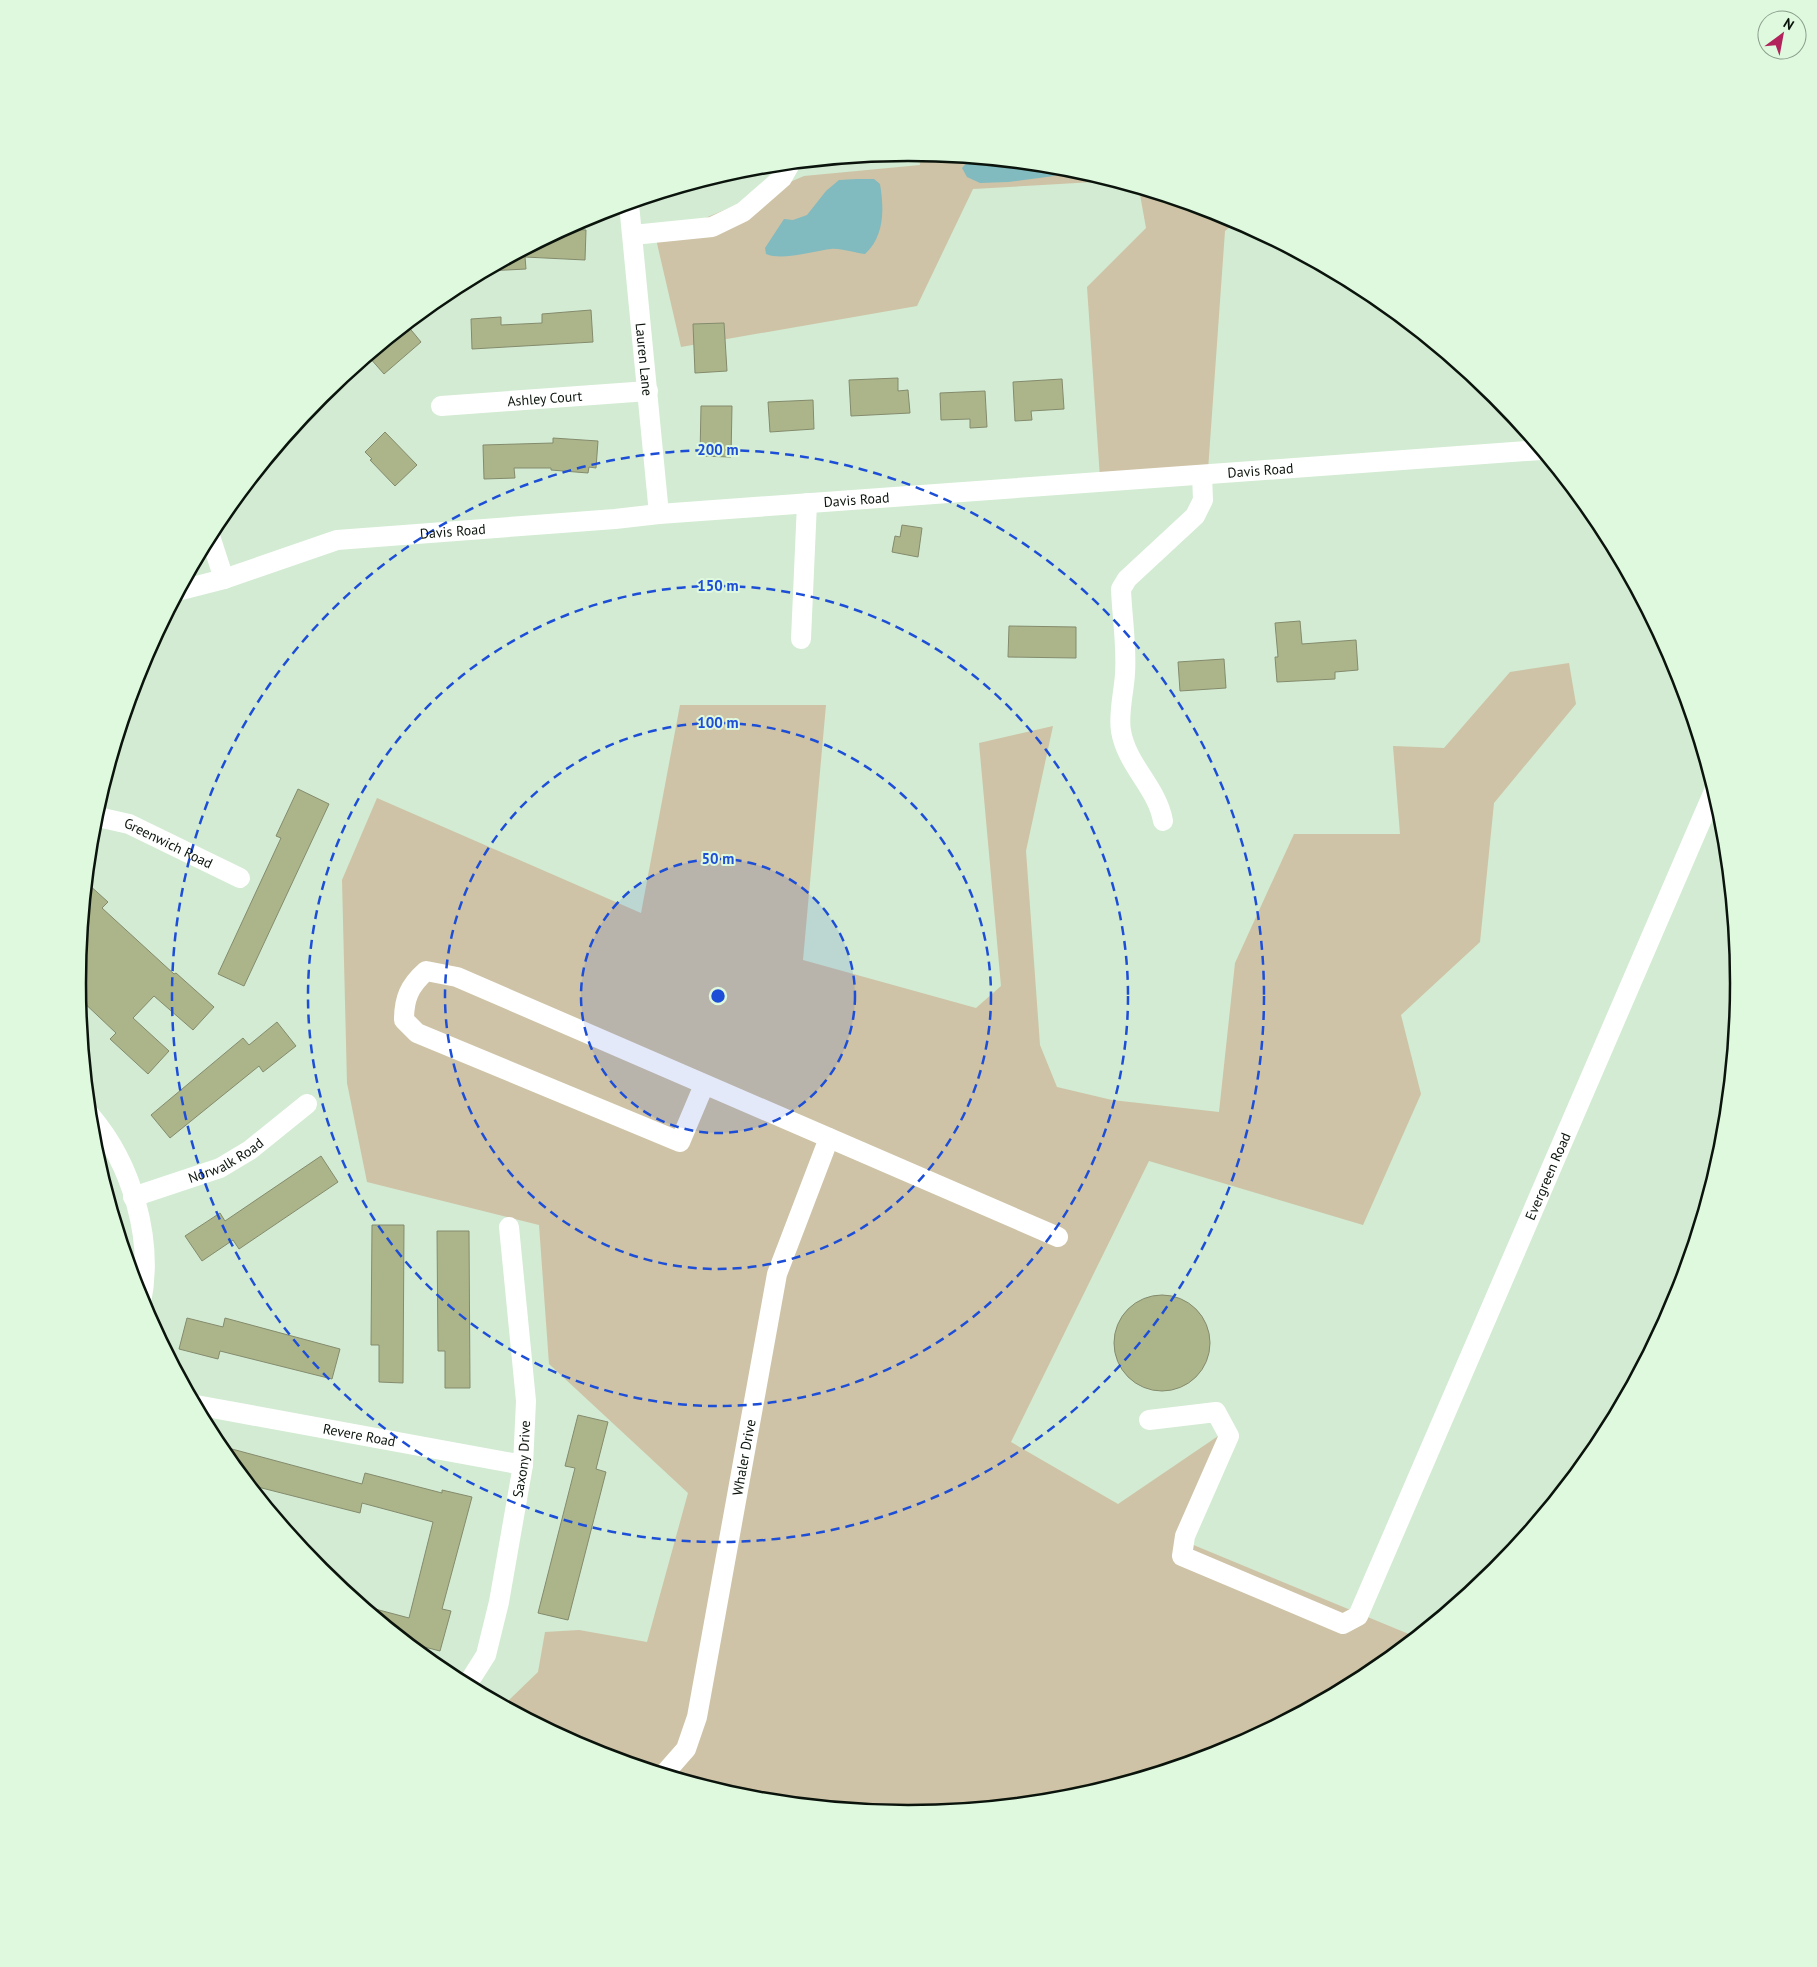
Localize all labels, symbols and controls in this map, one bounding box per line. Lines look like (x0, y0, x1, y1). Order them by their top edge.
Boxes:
north arrow (1757, 10, 1807, 60)
text: N (1780, 14, 1798, 34)
street label: Lauren Lane (632, 322, 657, 397)
street label: Ashley Court (507, 387, 583, 410)
text: 200 m (697, 440, 739, 459)
street label: Davis Road (1227, 459, 1294, 482)
street label: Davis Road (823, 488, 890, 511)
street label: Davis Road (419, 520, 486, 543)
text: 150 m (697, 576, 739, 595)
text: 100 m (697, 713, 739, 732)
street label: Greenwich Road (123, 814, 216, 872)
text: 50 m (702, 849, 734, 868)
centre of rings (709, 987, 727, 1005)
street label: Evergreen Road (1521, 1130, 1575, 1223)
street label: Norwalk Road (186, 1134, 267, 1187)
street label: Whaler Drive (728, 1418, 760, 1497)
street label: Revere Road (321, 1419, 397, 1450)
street label: Saxony Drive (508, 1420, 534, 1499)

